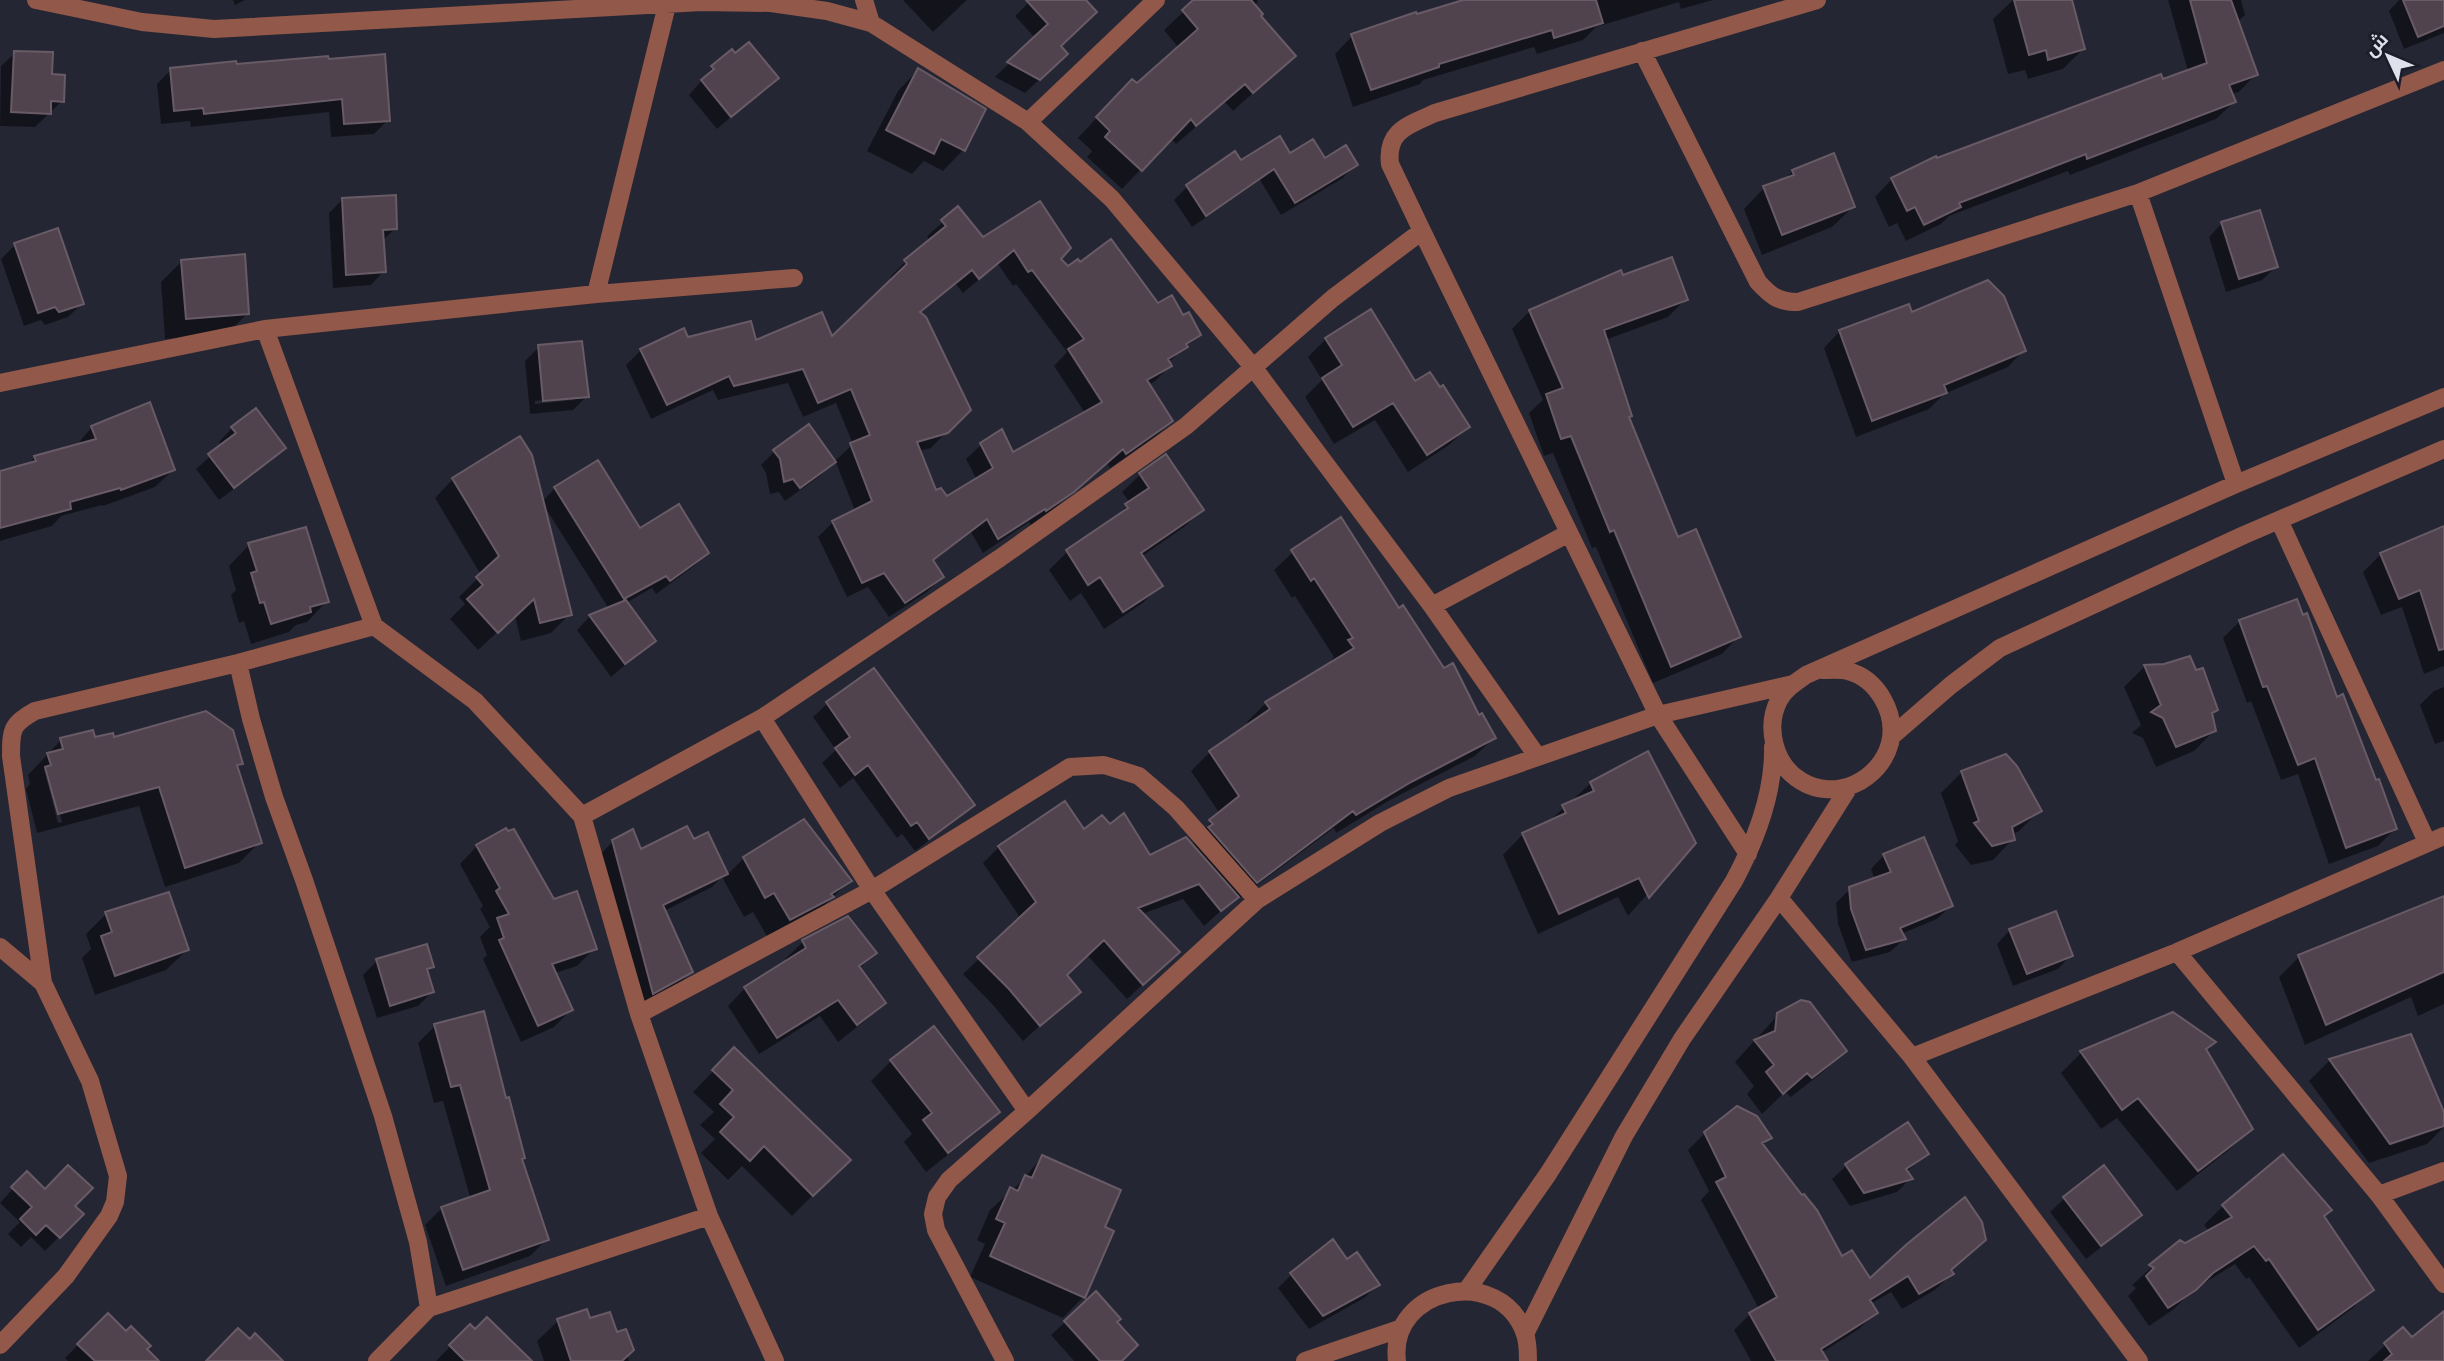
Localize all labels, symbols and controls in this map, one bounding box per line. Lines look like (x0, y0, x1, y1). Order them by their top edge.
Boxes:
north arrow (2353, 21, 2423, 91)
text: ش (2361, 29, 2393, 61)

